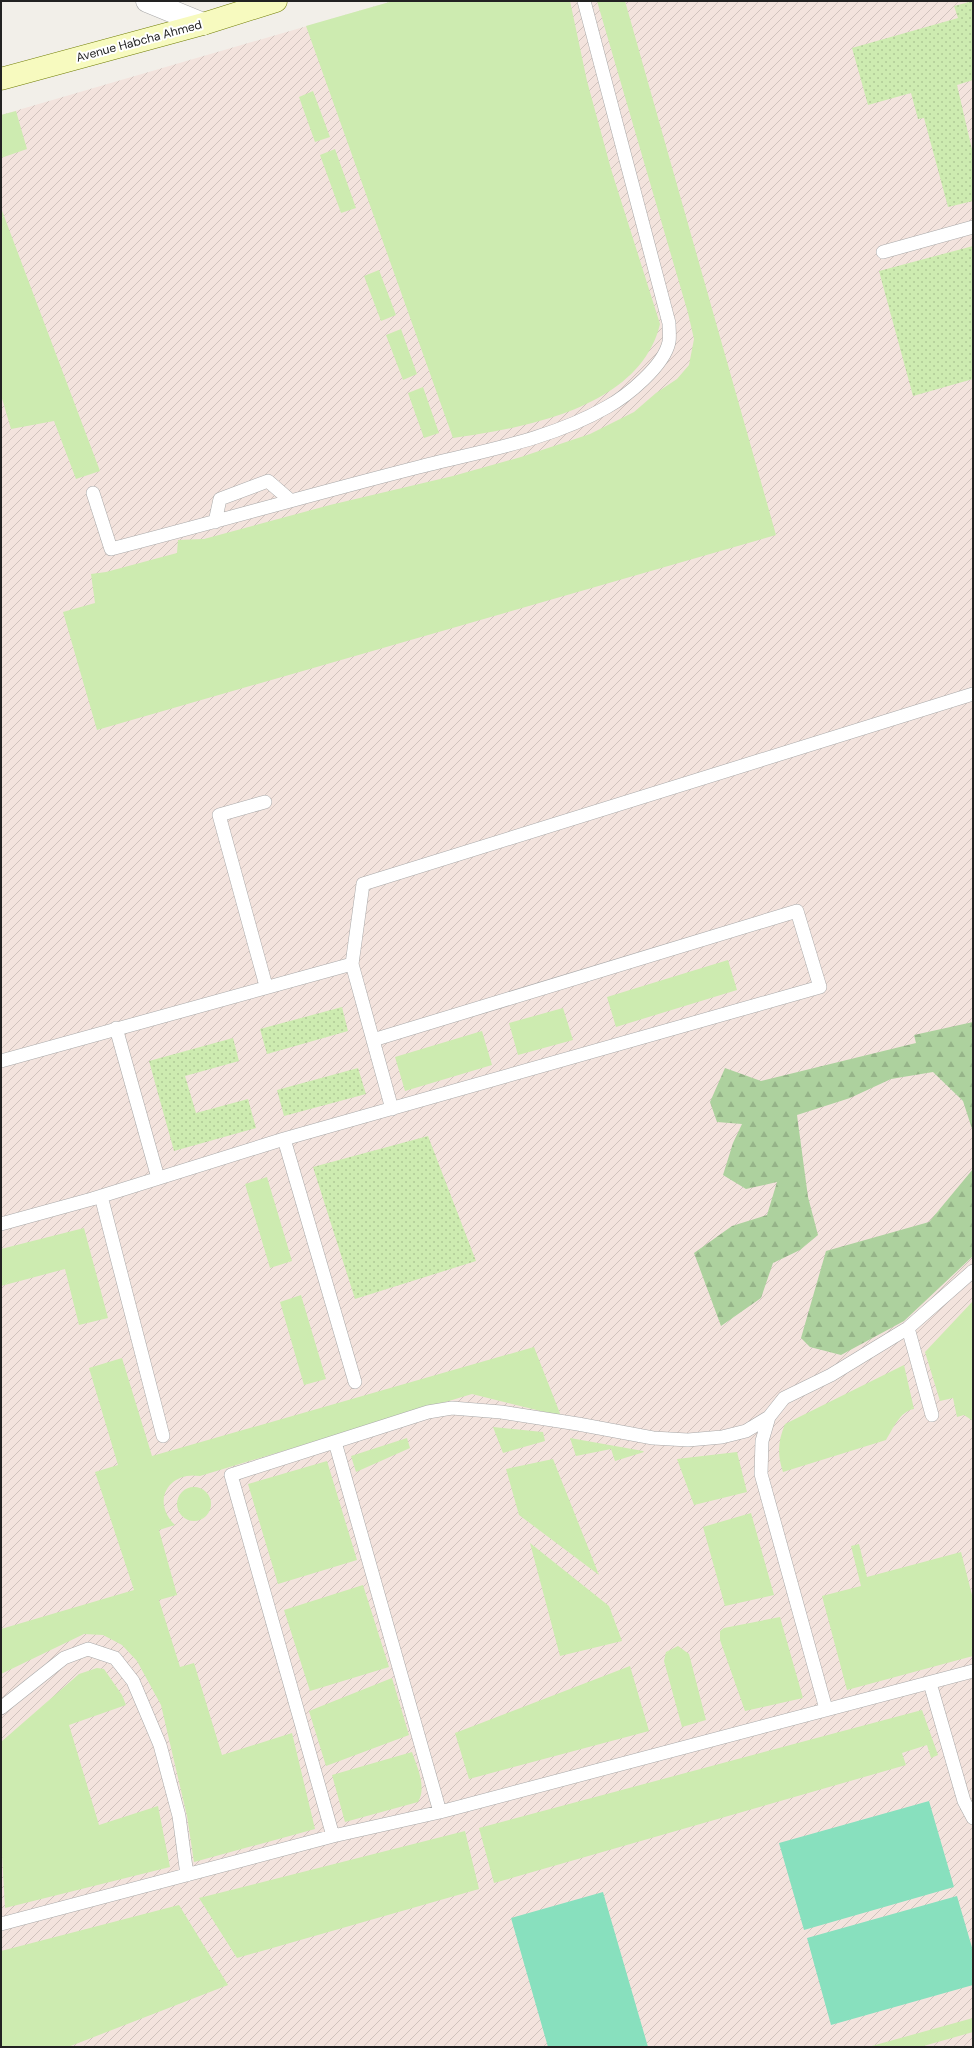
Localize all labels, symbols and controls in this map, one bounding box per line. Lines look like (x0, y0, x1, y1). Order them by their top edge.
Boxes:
street label: Avenue Habcha Ahmed (74, 17, 204, 65)

